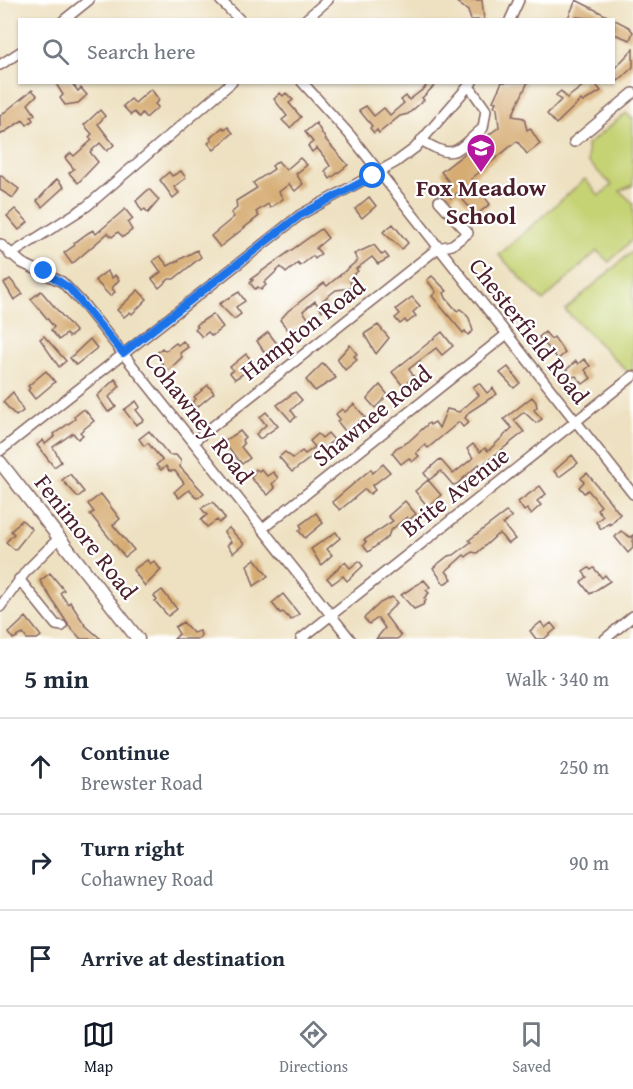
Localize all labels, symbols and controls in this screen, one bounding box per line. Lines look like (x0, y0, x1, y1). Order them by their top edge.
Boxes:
search box (18, 18, 615, 84)
icon: search (39, 35, 72, 68)
text: Search here (87, 35, 196, 67)
school or university icon: Fox Meadow School (465, 132, 497, 174)
route start (359, 162, 385, 188)
place label: Fox Meadow School (416, 170, 547, 233)
street label: Chesterfield Road (461, 250, 598, 412)
route end (30, 257, 56, 283)
street label: Hampton Road (233, 269, 373, 388)
street label: Cohawney Road (137, 344, 262, 491)
street label: Shawnee Road (304, 356, 439, 475)
street label: Brite Avenue (393, 438, 516, 545)
street label: Fenimore Road (26, 467, 147, 607)
text: 5 min (24, 659, 89, 698)
text: Walk · 340 m (506, 664, 609, 693)
text: Continue (81, 736, 170, 768)
icon: ahead (24, 750, 57, 783)
text: 250 m (559, 752, 609, 781)
text: Brewster Road (81, 768, 203, 797)
text: Turn right (81, 832, 184, 864)
icon: right (24, 846, 57, 879)
text: 90 m (569, 848, 609, 877)
text: Cohawney Road (81, 864, 213, 893)
icon: arrive (24, 942, 57, 975)
text: Arrive at destination (81, 942, 285, 974)
tab: Map (82, 1018, 115, 1078)
tab: Directions (279, 1018, 348, 1078)
tab: Saved (512, 1018, 551, 1078)

